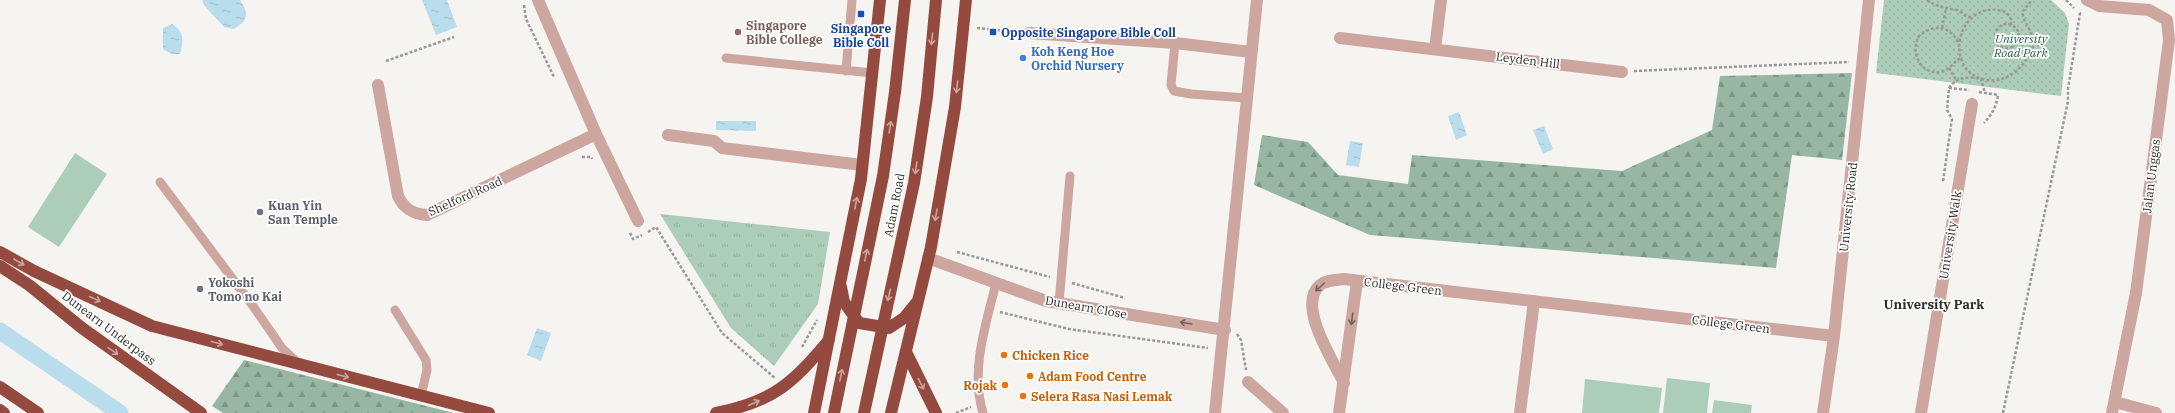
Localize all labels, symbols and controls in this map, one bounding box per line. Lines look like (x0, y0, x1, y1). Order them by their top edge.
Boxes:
marker: Singapore Bible Coll (856, 9, 866, 19)
place label: Singapore Bible College (746, 18, 823, 47)
place label: Singapore Bible Coll (831, 21, 891, 50)
place label: Opposite Singapore Bible Coll (1001, 25, 1176, 40)
marker: Singapore Bible College (733, 27, 743, 37)
marker: Opposite Singapore Bible Coll (988, 27, 998, 37)
park label: University Road Park (1993, 31, 2049, 60)
one-way arrow (929, 32, 936, 45)
place label: Koh Keng Hoe Orchid Nursery (1031, 44, 1124, 73)
street label: Leyden Hill (1495, 49, 1561, 71)
marker: Koh Keng Hoe Orchid Nursery (1018, 53, 1028, 63)
one-way arrow (954, 80, 961, 93)
one-way arrow (886, 121, 894, 134)
street label: Jalan Unggas (2139, 138, 2163, 214)
one-way arrow (912, 161, 920, 174)
street label: University Road (1836, 161, 1860, 253)
street label: Adam Road (880, 172, 908, 238)
street label: Shelford Road (426, 173, 504, 219)
street label: University Walk (1936, 190, 1964, 280)
one-way arrow (852, 197, 860, 210)
place label: Kuan Yin San Temple (268, 198, 338, 227)
marker: Kuan Yin San Temple (255, 207, 265, 217)
one-way arrow (932, 208, 940, 221)
one-way arrow (862, 249, 870, 262)
one-way arrow (13, 258, 25, 266)
street label: College Green (1363, 274, 1443, 298)
place label: Yokoshi Tomo no Kai (208, 275, 282, 304)
one-way arrow (1315, 282, 1325, 291)
marker: Yokoshi Tomo no Kai (195, 284, 205, 294)
street label: Dunearn Underpass (59, 288, 159, 368)
one-way arrow (885, 288, 893, 301)
street label: Dunearn Close (1044, 292, 1128, 322)
one-way arrow (89, 296, 101, 303)
district label: University Park (1884, 296, 1985, 313)
one-way arrow (1348, 312, 1356, 325)
street label: College Green (1691, 312, 1771, 336)
one-way arrow (1180, 319, 1193, 327)
one-way arrow (210, 340, 223, 347)
one-way arrow (108, 347, 119, 355)
place label: Chicken Rice (1012, 348, 1089, 363)
marker: Chicken Rice (999, 350, 1009, 360)
one-way arrow (837, 369, 845, 382)
place label: Adam Food Centre (1038, 369, 1147, 384)
marker: Adam Food Centre (1025, 371, 1035, 381)
one-way arrow (336, 372, 349, 380)
one-way arrow (918, 377, 925, 389)
place label: Rojak (963, 378, 998, 393)
marker: Rojak (1000, 380, 1010, 390)
place label: Selera Rasa Nasi Lemak (1031, 389, 1173, 404)
marker: Selera Rasa Nasi Lemak (1018, 391, 1028, 401)
one-way arrow (747, 399, 759, 406)

